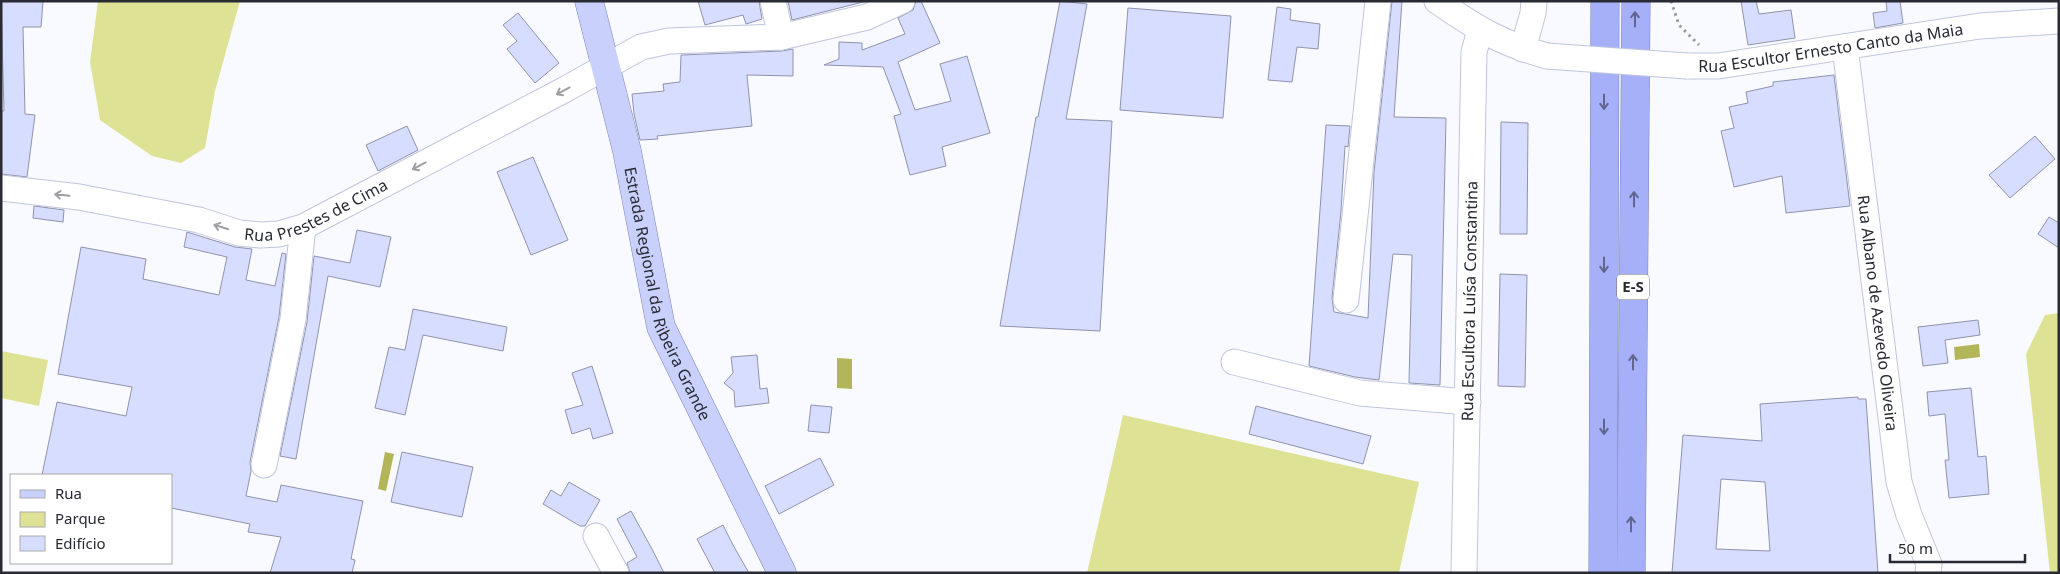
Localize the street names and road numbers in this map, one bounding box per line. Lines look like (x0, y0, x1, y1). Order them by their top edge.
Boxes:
street label: Rua Escultor Ernesto Canto da Maia (1698, 18, 1965, 77)
street label: Estrada Regional da Ribeira Grande (619, 165, 716, 424)
street label: Rua Prestes de Cima (243, 174, 391, 246)
street label: Rua Escultora Luísa Constantina (1456, 181, 1483, 421)
street label: Rua Albano de Azevedo Oliveira (1852, 194, 1904, 432)
road number: E-S (1617, 274, 1649, 300)

